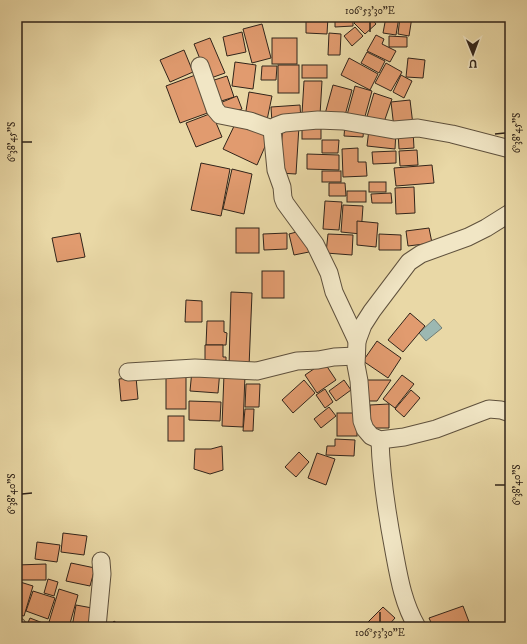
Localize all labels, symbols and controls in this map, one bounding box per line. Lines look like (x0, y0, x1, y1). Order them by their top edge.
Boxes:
text: 106°53'30"E (345, 5, 395, 17)
north arrow (453, 34, 493, 74)
text: U (468, 56, 478, 70)
text: 6°38'45"S (511, 113, 523, 153)
text: 6°38'45"S (6, 122, 18, 162)
text: 6°38'40"S (511, 464, 523, 506)
text: 6°38'40"S (6, 473, 18, 515)
text: 106°53'30"E (355, 627, 405, 639)

